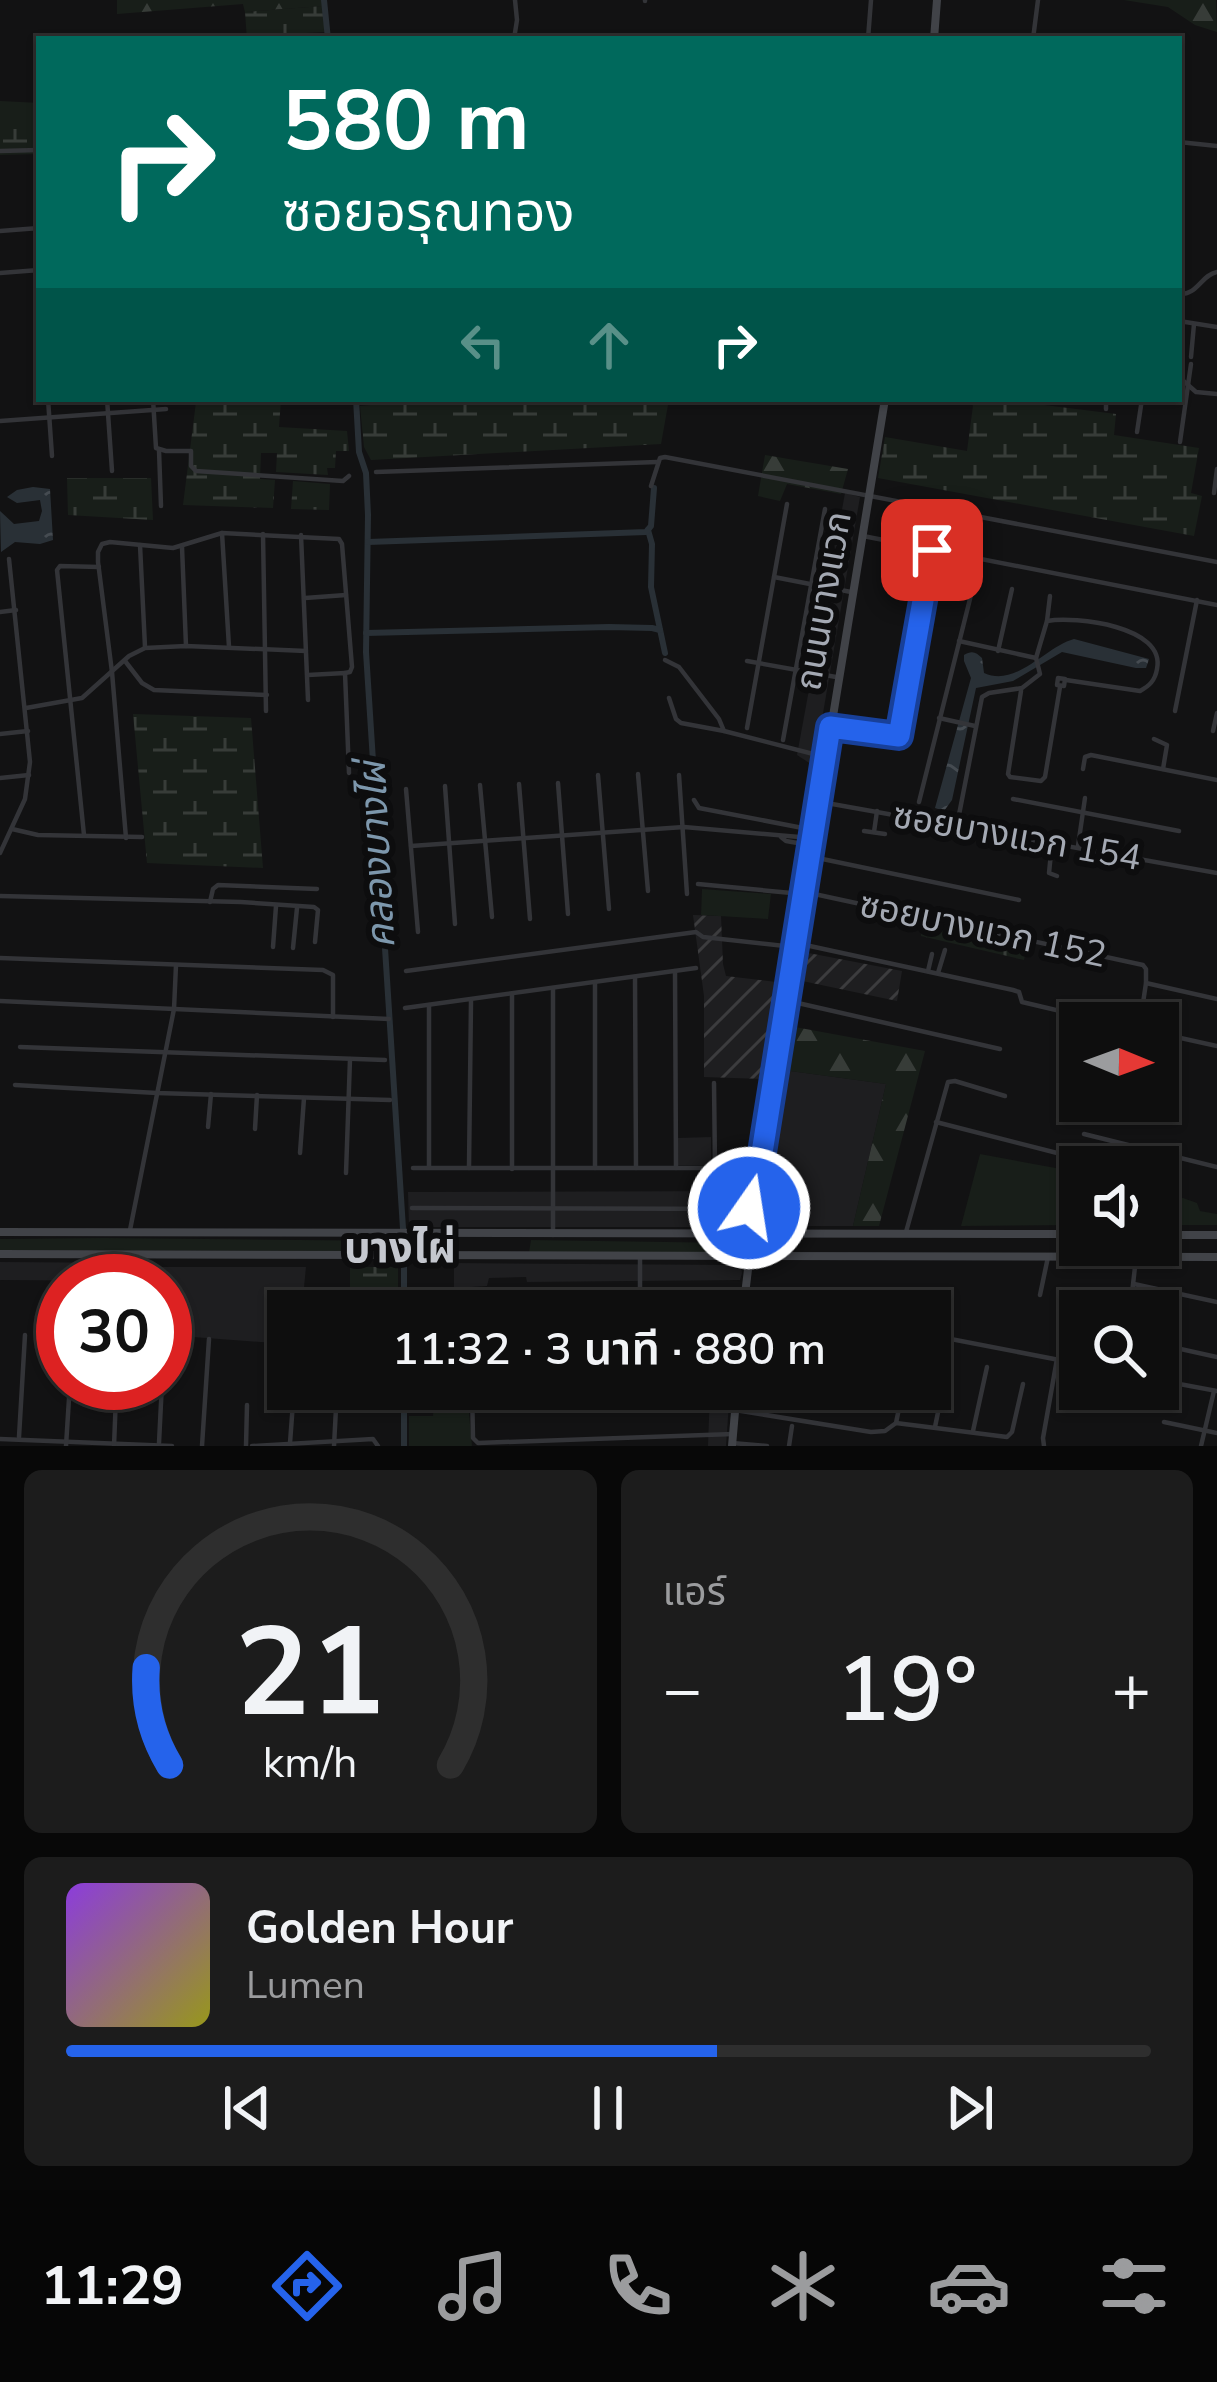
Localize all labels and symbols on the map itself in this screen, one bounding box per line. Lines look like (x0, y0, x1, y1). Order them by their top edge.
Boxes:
pin (881, 499, 983, 601)
street label: ถนนบางแวก (784, 508, 864, 694)
water label: คลองบางไผ่ (345, 755, 408, 950)
street label: ซอยบางแวก 154 (889, 791, 1145, 883)
street label: ซอยบางแวก 152 (855, 880, 1111, 980)
north arrow (1059, 1002, 1179, 1122)
position arrow (686, 1145, 812, 1271)
district label: บางไผ่ (344, 1220, 456, 1277)
speed limit sign: 30 (36, 1254, 192, 1410)

